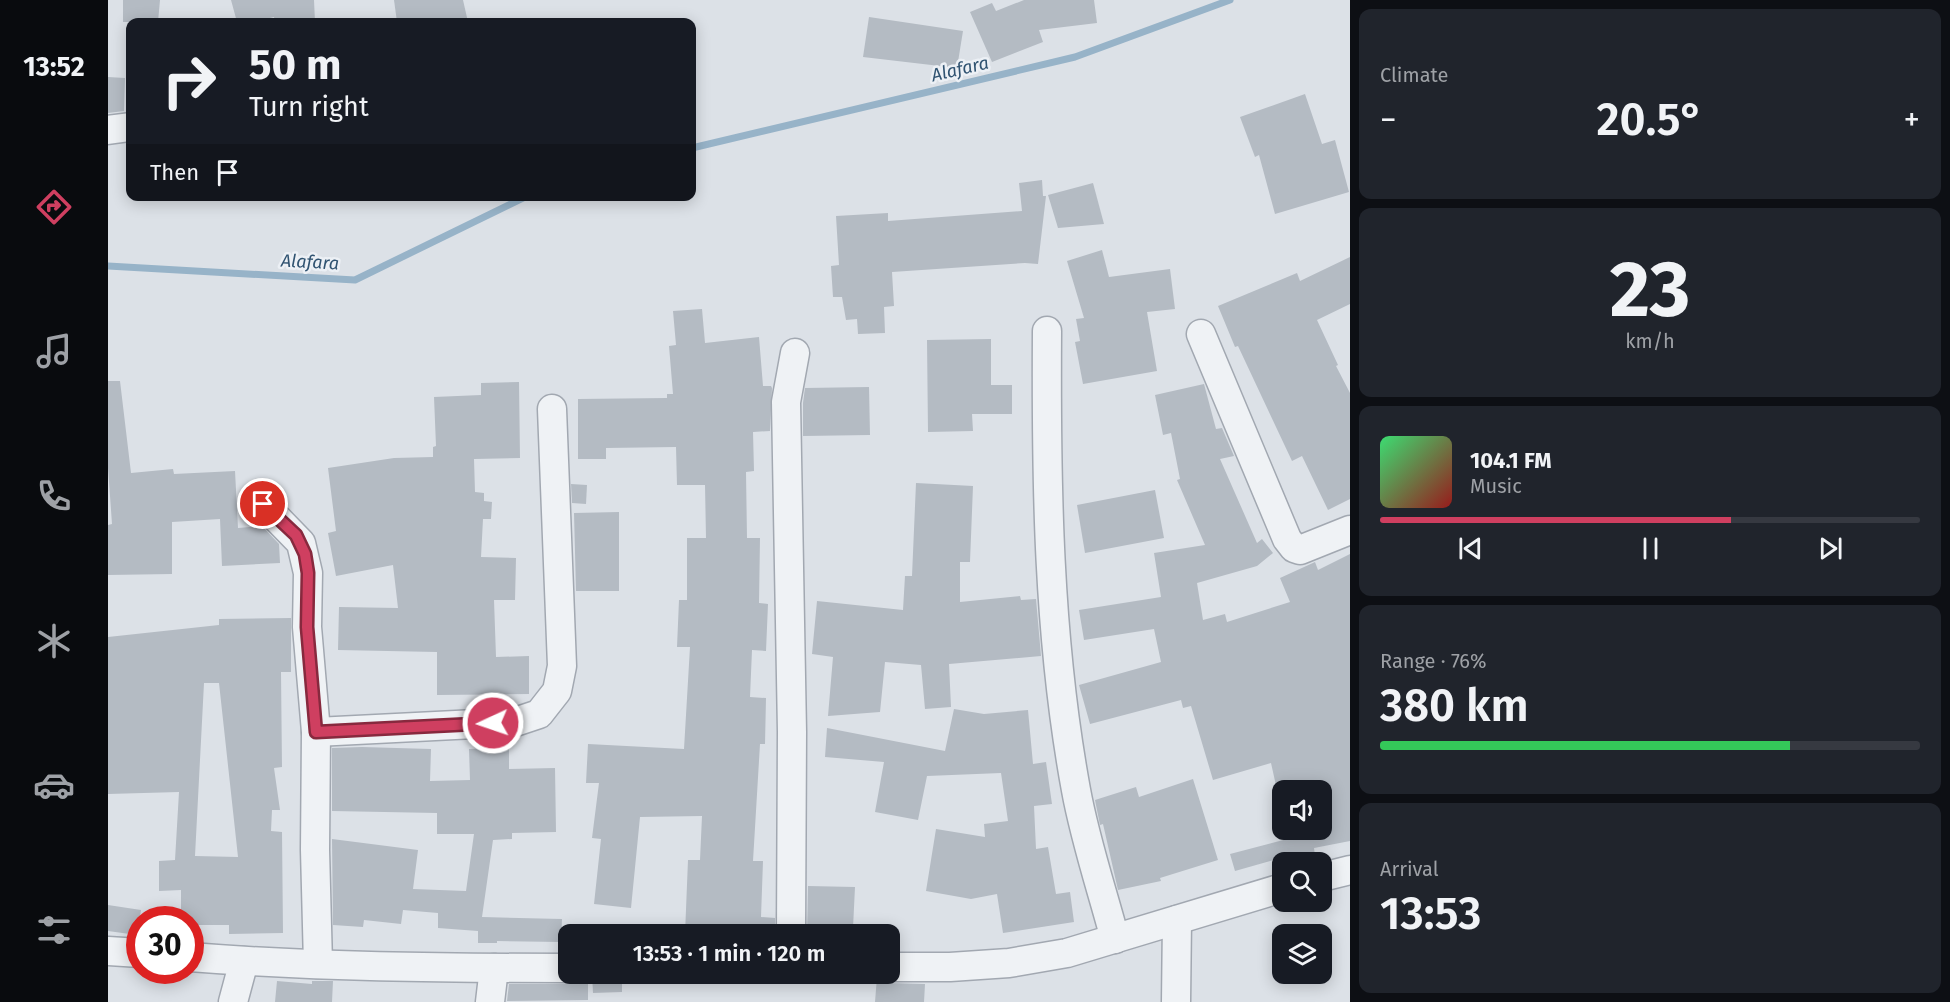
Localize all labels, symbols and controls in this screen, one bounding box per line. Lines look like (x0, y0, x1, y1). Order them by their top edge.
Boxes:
text: 50 m (249, 40, 342, 90)
icon: right (150, 42, 228, 120)
text: 13:52 (23, 51, 85, 83)
water label: Alafara (928, 52, 991, 86)
text: Climate (1380, 63, 1448, 87)
text: Turn right (249, 91, 369, 123)
text: 20.5° (1596, 93, 1704, 147)
text: − (1380, 100, 1397, 140)
text: + (1904, 100, 1920, 140)
icon: arrive (211, 156, 244, 189)
text: Then (150, 159, 199, 186)
icon: directions (33, 186, 75, 228)
text: 23 (1610, 243, 1690, 337)
water label: Alafara (279, 249, 340, 275)
text: km/h (1625, 329, 1675, 353)
icon: music (33, 330, 75, 372)
text: 104.1 FM (1470, 447, 1551, 474)
text: Music (1470, 474, 1522, 498)
icon: phone (33, 475, 75, 517)
pin (237, 478, 288, 529)
icon: arrive (246, 487, 279, 520)
icon: previous (1454, 532, 1487, 565)
icon: pause (1634, 532, 1667, 565)
icon: next (1814, 532, 1847, 565)
icon: climate (33, 620, 75, 662)
text: Range · 76% (1380, 649, 1486, 673)
text: 380 km (1380, 679, 1529, 733)
position arrow (461, 691, 525, 755)
icon: car (33, 764, 75, 806)
map controls (1272, 780, 1332, 984)
button: sound (1272, 780, 1332, 840)
button: search (1272, 852, 1332, 912)
text: Arrival (1380, 857, 1439, 881)
text: 13:53 (1380, 887, 1481, 941)
speed limit sign: 30 (126, 906, 204, 984)
icon: filters (33, 909, 75, 951)
button: layers (1272, 924, 1332, 984)
text: 13:53 · 1 min · 120 m (633, 940, 825, 967)

